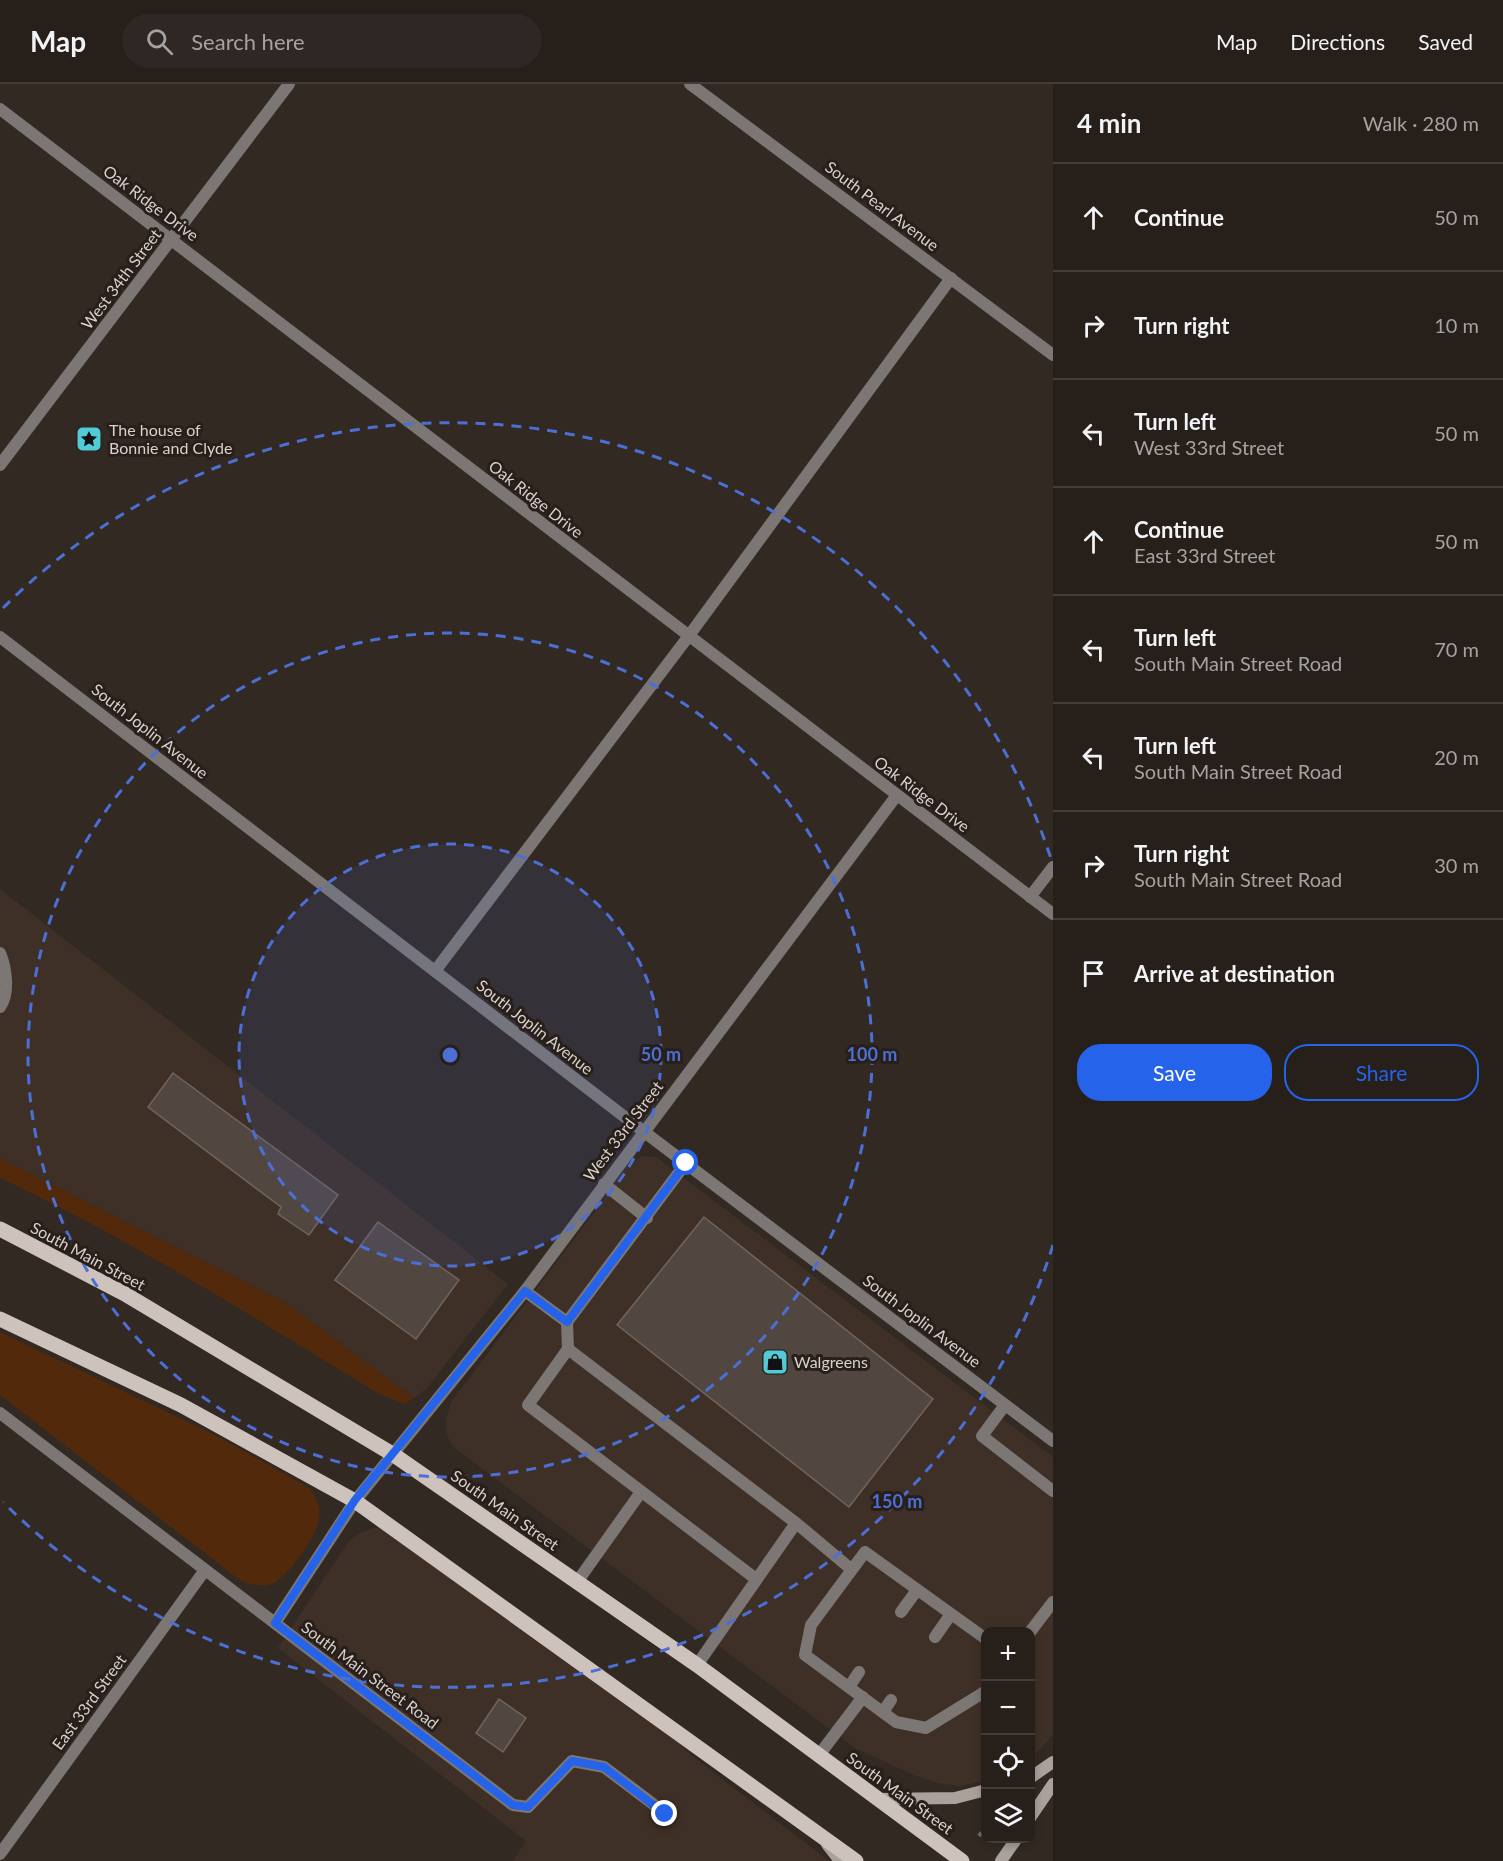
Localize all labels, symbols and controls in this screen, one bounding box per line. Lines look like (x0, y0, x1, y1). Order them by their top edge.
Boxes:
search box (122, 14, 542, 68)
text: Map (30, 24, 86, 58)
icon: search (143, 25, 176, 58)
text: Search here (191, 28, 305, 55)
text: Map (1216, 29, 1257, 54)
text: Directions (1290, 29, 1385, 54)
text: Saved (1418, 29, 1473, 54)
text: 4 min (1077, 107, 1141, 139)
text: Walk · 280 m (1363, 111, 1479, 135)
street label: South Pearl Avenue (822, 157, 943, 254)
street label: Oak Ridge Drive (100, 161, 203, 245)
icon: ahead (1077, 201, 1110, 234)
text: Continue (1134, 204, 1224, 231)
text: 50 m (1434, 205, 1479, 229)
street label: West 34th Street (77, 225, 165, 332)
icon: right (1077, 309, 1110, 342)
text: Turn right (1134, 312, 1229, 339)
text: 10 m (1434, 313, 1479, 337)
text: Turn left (1134, 408, 1216, 435)
icon: left (1077, 417, 1110, 450)
place label: The house of Bonnie and Clyde (109, 420, 232, 457)
text: 50 m (1434, 421, 1479, 445)
place icon: The house of Bonnie and Clyde (74, 424, 104, 454)
text: West 33rd Street (1134, 435, 1284, 459)
street label: Oak Ridge Drive (485, 456, 587, 541)
text: Continue (1134, 516, 1224, 543)
icon: ahead (1077, 525, 1110, 558)
text: 50 m (1434, 529, 1479, 553)
text: East 33rd Street (1134, 543, 1275, 567)
text: Turn left (1134, 624, 1216, 651)
icon: left (1077, 633, 1110, 666)
text: 70 m (1434, 637, 1479, 661)
text: South Main Street Road (1134, 651, 1342, 675)
street label: South Joplin Avenue (88, 679, 212, 782)
text: Turn left (1134, 732, 1216, 759)
icon: left (1077, 741, 1110, 774)
text: 20 m (1434, 745, 1479, 769)
street label: Oak Ridge Drive (871, 752, 974, 836)
text: South Main Street Road (1134, 759, 1342, 783)
text: Turn right (1134, 840, 1229, 867)
icon: right (1077, 849, 1110, 882)
text: 30 m (1434, 853, 1479, 877)
text: South Main Street Road (1134, 867, 1342, 891)
icon: arrive (1077, 957, 1110, 990)
text: Arrive at destination (1134, 960, 1335, 987)
street label: South Joplin Avenue (473, 975, 597, 1078)
text: 50 m (641, 1043, 681, 1065)
text: 100 m (847, 1043, 897, 1065)
button: Save (1077, 1044, 1272, 1101)
button: Share (1284, 1044, 1479, 1101)
centre of rings (440, 1045, 460, 1065)
street label: West 33rd Street (579, 1077, 666, 1184)
route start (672, 1149, 698, 1175)
street label: South Main Street (28, 1217, 149, 1294)
street label: South Joplin Avenue (860, 1270, 985, 1371)
shop icon: Walgreens (760, 1347, 790, 1377)
place label: Walgreens (794, 1352, 868, 1371)
street label: South Main Street (448, 1465, 563, 1554)
text: 150 m (872, 1490, 922, 1512)
street label: South Main Street Road (298, 1617, 443, 1732)
map controls (981, 1627, 1035, 1843)
button: + (981, 1627, 1035, 1681)
street label: East 33rd Street (48, 1650, 130, 1753)
button: − (981, 1681, 1035, 1735)
button: locate (981, 1735, 1035, 1789)
street label: South Main Street (843, 1748, 957, 1838)
button: layers (981, 1789, 1035, 1843)
route end (651, 1800, 677, 1826)

